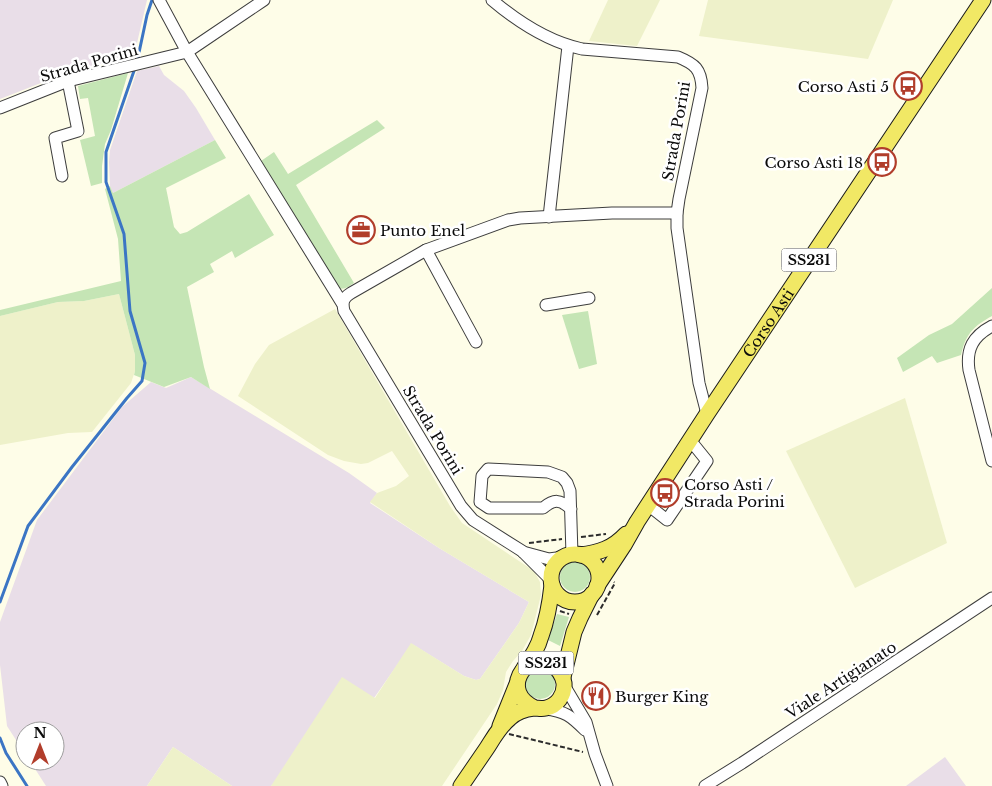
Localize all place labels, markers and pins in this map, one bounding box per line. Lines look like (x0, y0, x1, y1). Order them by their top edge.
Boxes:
bus stop icon: Corso Asti 5 (893, 71, 923, 101)
place label: Corso Asti 5 (798, 77, 889, 96)
bus stop icon: Corso Asti 18 (867, 147, 897, 177)
place label: Corso Asti 18 (764, 153, 863, 172)
office icon: Punto Enel (346, 215, 376, 245)
place label: Punto Enel (380, 221, 465, 240)
place label: Corso Asti / Strada Porini (684, 475, 785, 511)
bus stop icon: Corso Asti / Strada Porini (650, 478, 680, 508)
restaurant icon: Burger King (581, 681, 611, 711)
place label: Burger King (615, 687, 709, 706)

